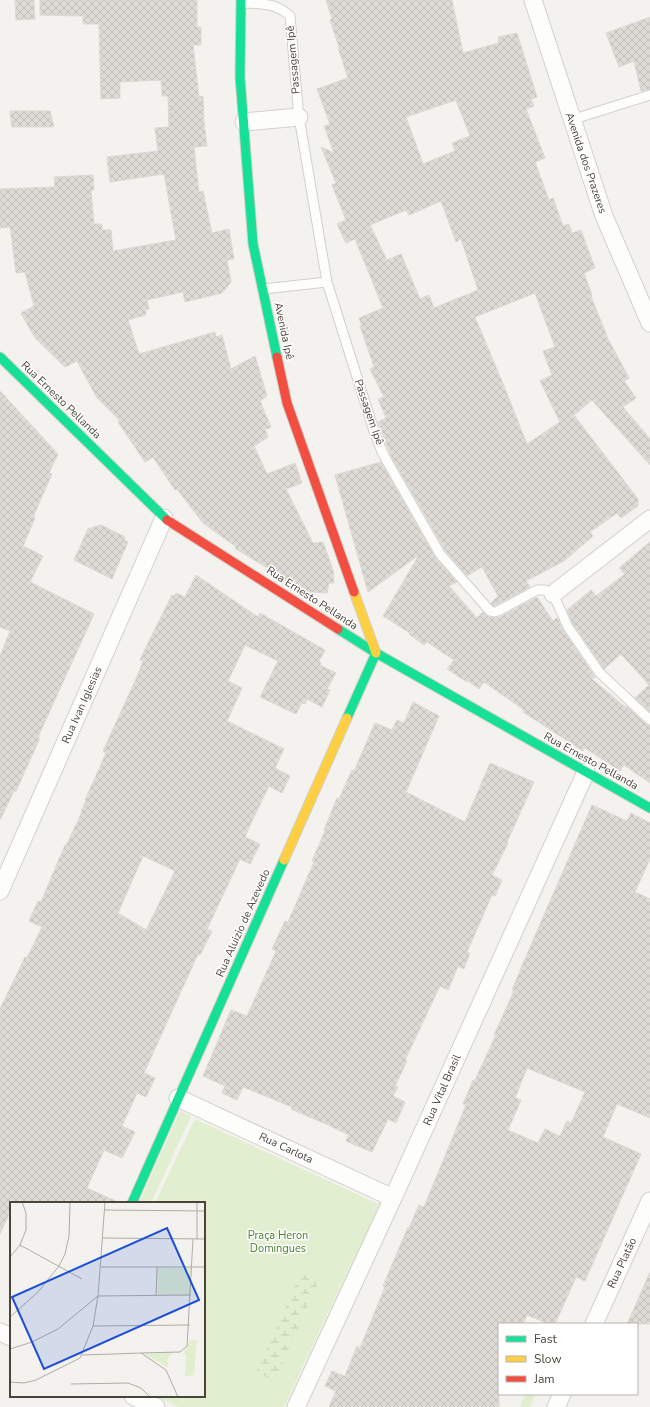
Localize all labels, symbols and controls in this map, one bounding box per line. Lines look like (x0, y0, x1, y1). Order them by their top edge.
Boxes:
street label: Passagem Ipê (283, 25, 303, 95)
street label: Avenida dos Prazeres (562, 110, 610, 216)
street label: Avenida Ipê (271, 301, 297, 361)
street label: Rua Ernesto Pellanda (18, 358, 104, 442)
street label: Passagem Ipê (351, 377, 387, 447)
street label: Rua Ernesto Pellanda (263, 563, 361, 633)
street label: Rua Ivan Iglesias (58, 664, 106, 746)
street label: Rua Ernesto Pellanda (541, 729, 641, 793)
street label: Rua Aluizio de Azevedo (212, 867, 274, 979)
street label: Rua Vital Brasil (420, 1051, 465, 1128)
street label: Rua Carlota (256, 1129, 316, 1167)
inset map (10, 1202, 205, 1397)
park label: Praça Heron Domingues (248, 1228, 308, 1256)
street label: Rua Platão (604, 1235, 640, 1291)
legend (498, 1323, 638, 1395)
text: Fast (534, 1331, 557, 1347)
text: Slow (534, 1351, 562, 1367)
text: Jam (533, 1371, 555, 1387)

